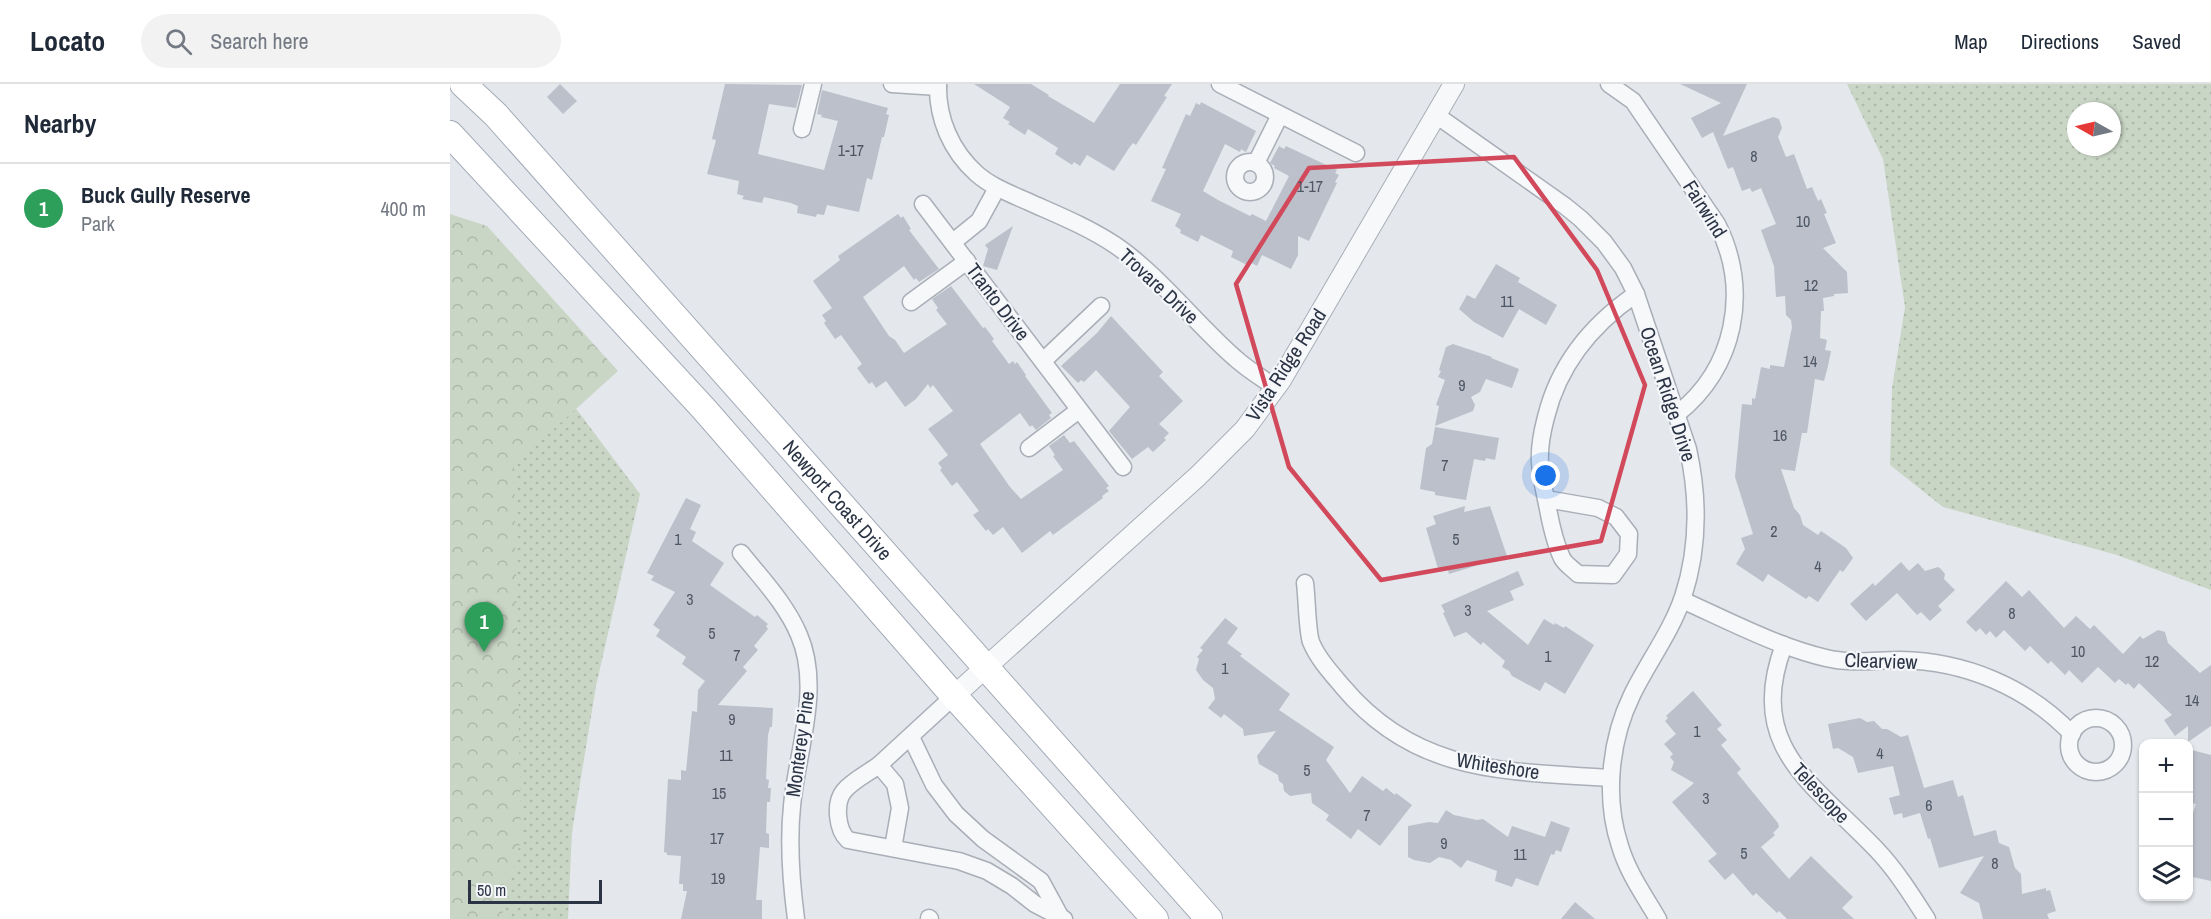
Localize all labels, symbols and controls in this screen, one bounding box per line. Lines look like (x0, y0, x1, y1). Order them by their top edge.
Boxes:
search box (141, 14, 561, 68)
text: Locato (30, 22, 105, 60)
icon: search (162, 25, 195, 58)
text: Search here (210, 26, 309, 56)
text: Map (1954, 27, 1988, 56)
text: Directions (2021, 27, 2099, 56)
text: Saved (2132, 27, 2181, 56)
north arrow (2067, 102, 2121, 156)
text: Nearby (24, 106, 96, 141)
house number: 1-17 (838, 139, 864, 161)
house number: 8 (1750, 145, 1758, 167)
house number: 1-17 (1297, 175, 1323, 197)
street label: Fairwind (1677, 175, 1734, 243)
text: Buck Gully Reserve (81, 180, 250, 210)
text: 1 (39, 195, 48, 222)
text: 400 m (380, 195, 426, 222)
text: Park (81, 210, 115, 237)
house number: 10 (1796, 210, 1810, 232)
street label: Trovare Drive (1114, 242, 1205, 329)
street label: Tranto Drive (960, 257, 1036, 346)
house number: 12 (1804, 274, 1818, 296)
house number: 11 (1500, 290, 1515, 312)
street label: Vista Ridge Road (1239, 303, 1332, 426)
street label: Ocean Ridge Drive (1634, 323, 1703, 465)
house number: 14 (1803, 350, 1817, 372)
house number: 9 (1458, 374, 1466, 396)
house number: 16 (1773, 424, 1787, 446)
street label: Newport Coast Drive (777, 434, 899, 566)
house number: 7 (1441, 454, 1449, 476)
your location (1531, 461, 1560, 490)
house number: 2 (1770, 520, 1778, 542)
house number: 1 (674, 528, 682, 550)
house number: 5 (1452, 528, 1460, 550)
house number: 4 (1814, 555, 1822, 577)
house number: 3 (686, 588, 694, 610)
house number: 3 (1464, 599, 1472, 621)
pin: 1 (465, 602, 504, 652)
house number: 8 (2008, 602, 2016, 624)
house number: 5 (708, 622, 716, 644)
house number: 10 (2071, 640, 2085, 662)
house number: 7 (733, 644, 741, 666)
house number: 1 (1544, 645, 1552, 667)
street label: Clearview (1844, 646, 1918, 675)
house number: 12 (2145, 650, 2159, 672)
house number: 1 (1221, 657, 1229, 679)
street label: Monterey Pine (779, 689, 820, 799)
house number: 14 (2185, 689, 2199, 711)
house number: 9 (728, 708, 736, 730)
house number: 1 (1693, 720, 1701, 742)
map controls (2139, 739, 2193, 901)
button: + (2139, 739, 2193, 793)
house number: 4 (1876, 742, 1884, 764)
house number: 11 (719, 744, 734, 766)
street label: Whiteshore (1455, 746, 1542, 785)
street label: Telescope (1786, 756, 1856, 829)
house number: 5 (1303, 759, 1311, 781)
house number: 15 (712, 782, 726, 804)
house number: 3 (1702, 787, 1710, 809)
button: − (2139, 793, 2193, 847)
house number: 6 (1925, 794, 1933, 816)
house number: 7 (1363, 804, 1371, 826)
house number: 17 (710, 827, 724, 849)
house number: 9 (1440, 832, 1448, 854)
house number: 5 (1740, 842, 1748, 864)
house number: 11 (1513, 843, 1528, 865)
button: layers (2139, 847, 2193, 901)
house number: 8 (1991, 852, 1999, 874)
house number: 19 (711, 867, 725, 889)
scale bar (468, 877, 602, 904)
text: 50 m (477, 879, 506, 901)

